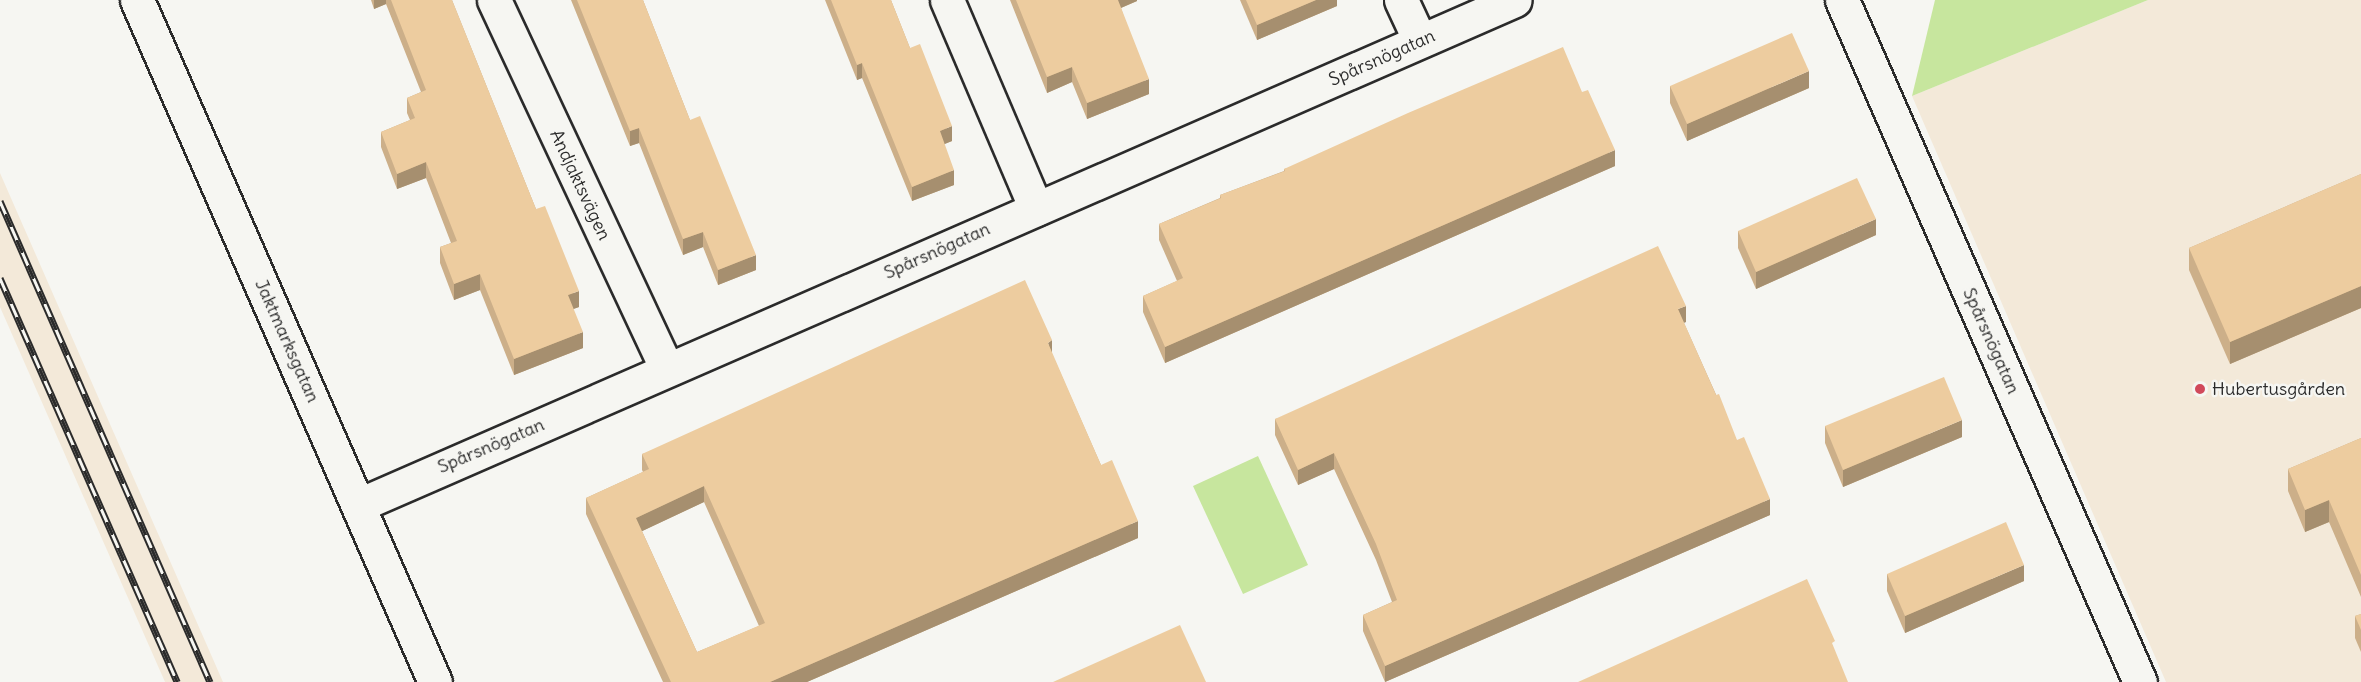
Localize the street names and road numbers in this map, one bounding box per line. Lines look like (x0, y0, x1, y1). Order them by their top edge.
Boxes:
street label: Spårsnögatan (1326, 25, 1438, 91)
street label: Andjaktsvägen (545, 126, 615, 244)
street label: Spårsnögatan (881, 218, 993, 284)
street label: Jaktmarksgatan (250, 276, 324, 406)
street label: Spårsnögatan (1958, 285, 2024, 397)
street label: Spårsnögatan (434, 414, 548, 478)

